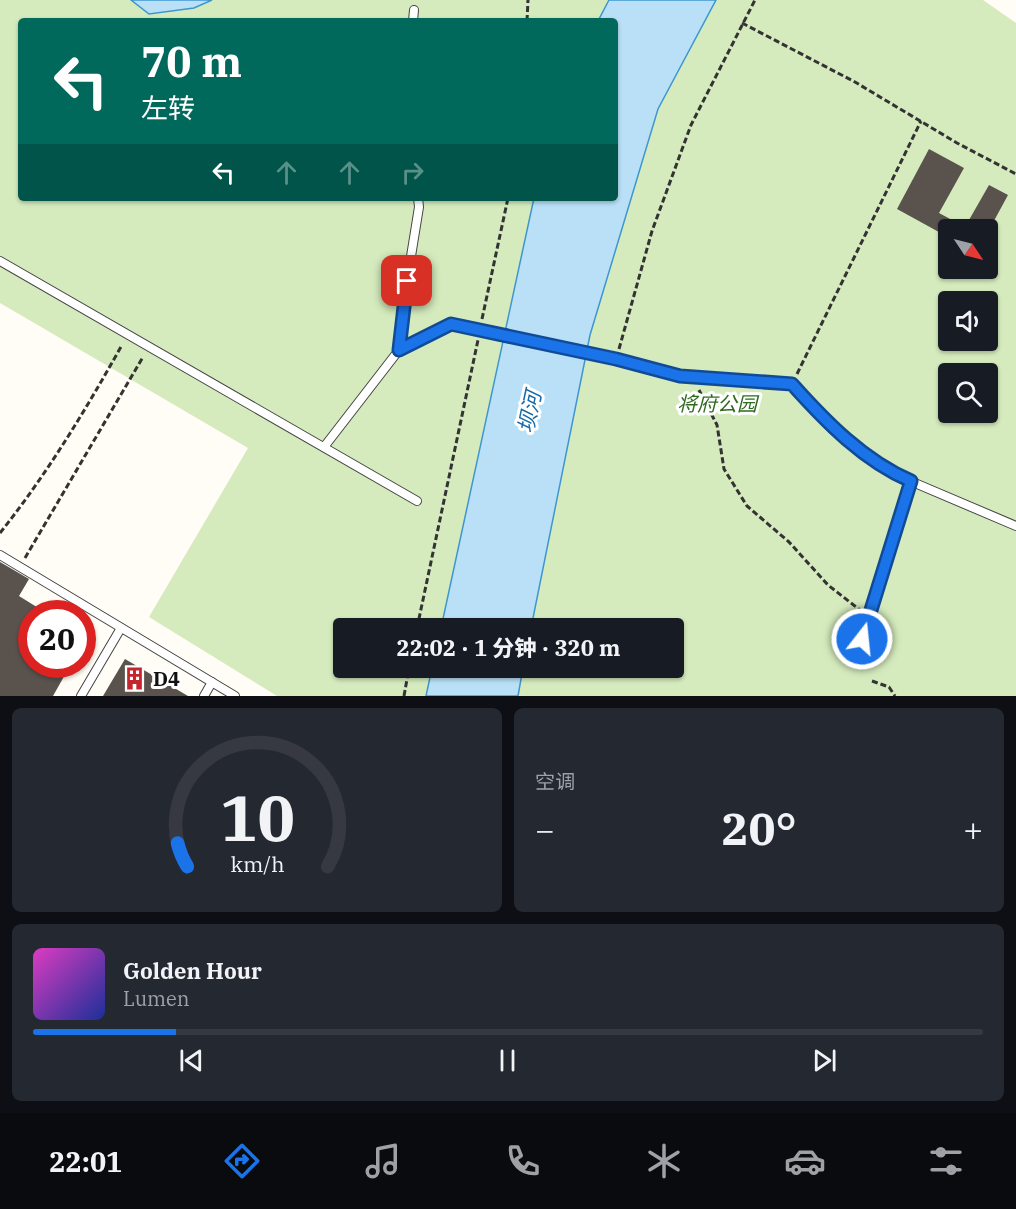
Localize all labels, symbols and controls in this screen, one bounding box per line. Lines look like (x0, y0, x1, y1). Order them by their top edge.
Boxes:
text: 70 m (141, 34, 242, 89)
icon: left (42, 42, 120, 120)
text: 左转 (141, 90, 195, 125)
icon: left (207, 156, 240, 189)
icon: ahead (270, 156, 303, 189)
icon: ahead (333, 156, 366, 189)
icon: right (396, 156, 429, 189)
north arrow (938, 219, 998, 279)
map controls (938, 219, 998, 423)
pin (381, 255, 432, 306)
icon: arrive (390, 264, 423, 297)
button: sound (938, 291, 998, 351)
button: search (938, 363, 998, 423)
water label: 坝河 (511, 385, 548, 435)
park label: 将府公园 (677, 390, 760, 417)
speed limit sign: 20 (18, 600, 96, 678)
position arrow (830, 607, 894, 671)
text: 22:02 · 1 分钟 · 320 m (397, 633, 620, 662)
building icon: D4 (122, 665, 148, 691)
place label: D4 (153, 665, 180, 692)
text: 空调 (535, 768, 575, 795)
text: 10 (220, 777, 294, 858)
text: 20° (721, 799, 797, 857)
text: − (535, 808, 555, 851)
text: + (963, 808, 983, 851)
text: km/h (230, 850, 284, 878)
text: Golden Hour (123, 956, 262, 985)
text: Lumen (123, 985, 190, 1012)
icon: previous (175, 1044, 208, 1077)
icon: pause (491, 1044, 524, 1077)
icon: next (808, 1044, 841, 1077)
icon: directions (221, 1140, 263, 1182)
icon: music (362, 1140, 404, 1182)
icon: phone (502, 1140, 544, 1182)
icon: climate (643, 1140, 685, 1182)
icon: car (784, 1140, 826, 1182)
icon: filters (925, 1140, 967, 1182)
text: 22:01 (49, 1144, 122, 1179)

